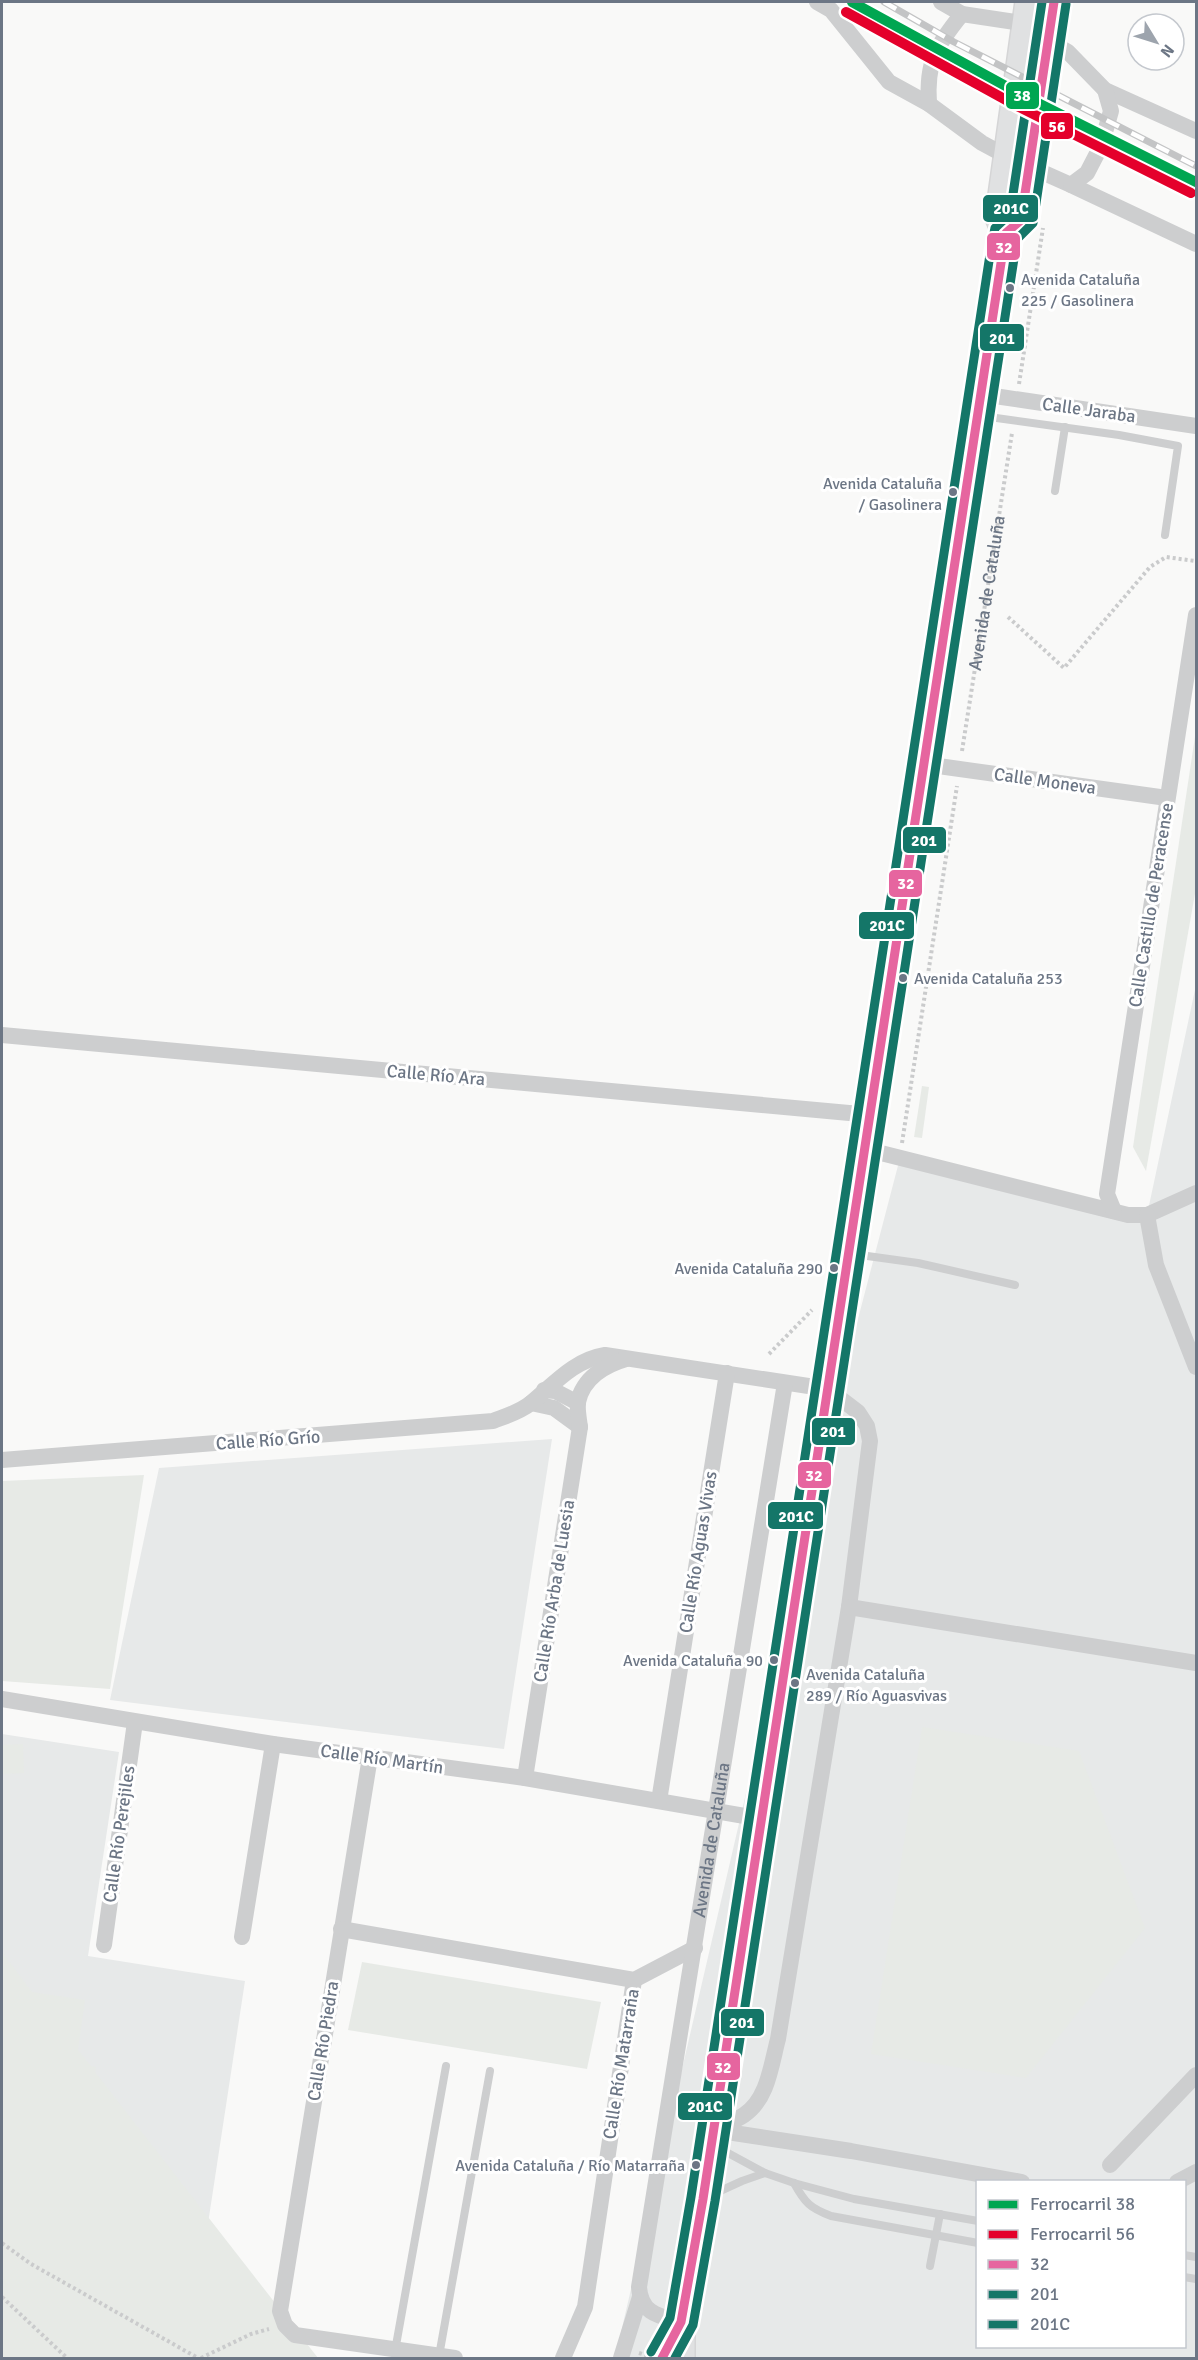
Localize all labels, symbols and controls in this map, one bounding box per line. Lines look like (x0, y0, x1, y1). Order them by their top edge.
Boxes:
north arrow (1126, 12, 1186, 72)
text: N (1156, 40, 1178, 61)
line badge: 38 (1005, 81, 1040, 110)
text: 38 (1013, 86, 1031, 106)
line badge: 56 (1040, 112, 1074, 140)
text: 56 (1048, 117, 1066, 137)
line badge: 201C (982, 194, 1039, 223)
text: 201C (993, 199, 1029, 219)
line badge: 32 (986, 232, 1021, 261)
text: 32 (995, 238, 1013, 258)
place label: Avenida Cataluña 225 / Gasolinera (1021, 270, 1140, 311)
marker: Avenida Cataluña 225 / Gasolinera (1004, 282, 1016, 294)
line badge: 201 (979, 323, 1025, 352)
text: 201 (989, 329, 1015, 349)
street label: Calle Jaraba (1041, 393, 1137, 427)
place label: Avenida Cataluña / Gasolinera (823, 474, 942, 515)
marker: Avenida Cataluña / Gasolinera (947, 486, 959, 498)
street label: Avenida de Cataluña (964, 514, 1010, 672)
street label: Calle Moneva (993, 763, 1097, 799)
street label: Calle Castillo de Peracense (1124, 801, 1178, 1009)
line badge: 201 (902, 826, 947, 854)
text: 201 (911, 831, 937, 851)
line badge: 32 (888, 869, 923, 898)
text: 32 (897, 874, 915, 894)
line badge: 201C (858, 911, 915, 940)
text: 201C (869, 916, 905, 936)
place label: Avenida Cataluña 253 (914, 969, 1063, 989)
marker: Avenida Cataluña 253 (897, 972, 909, 984)
street label: Calle Río Ara (386, 1060, 486, 1090)
place label: Avenida Cataluña 290 (674, 1259, 823, 1279)
marker: Avenida Cataluña 290 (828, 1262, 840, 1274)
line badge: 201 (811, 1417, 856, 1446)
text: 201 (820, 1422, 846, 1442)
street label: Calle Río Grío (215, 1425, 321, 1455)
line badge: 32 (797, 1461, 832, 1489)
text: 32 (805, 1466, 823, 1486)
street label: Calle Río Aguas Vivas (674, 1469, 722, 1634)
street label: Calle Río Arba de Luesia (529, 1498, 579, 1684)
line badge: 201C (767, 1501, 824, 1530)
text: 201C (778, 1507, 814, 1527)
place label: Avenida Cataluña 90 (623, 1651, 763, 1671)
marker: Avenida Cataluña 90 (768, 1654, 780, 1666)
place label: Avenida Cataluña 289 / Río Aguasvivas (806, 1665, 947, 1706)
marker: Avenida Cataluña 289 / Río Aguasvivas (789, 1677, 801, 1689)
street label: Calle Río Martín (319, 1739, 445, 1779)
street label: Avenida de Cataluña (688, 1761, 735, 1919)
street label: Calle Río Perejiles (99, 1764, 140, 1904)
street label: Calle Río Piedra (303, 1979, 343, 2103)
street label: Calle Río Matarraña (598, 1987, 644, 2141)
line badge: 201 (720, 2008, 765, 2037)
text: 201 (729, 2013, 755, 2033)
line badge: 32 (706, 2052, 741, 2081)
text: 32 (714, 2058, 732, 2078)
line badge: 201C (677, 2092, 733, 2121)
text: 201C (687, 2097, 723, 2117)
place label: Avenida Cataluña / Río Matarraña (455, 2156, 685, 2176)
marker: Avenida Cataluña / Río Matarraña (690, 2159, 702, 2171)
legend (976, 2180, 1186, 2348)
text: Ferrocarril 38 (1030, 2193, 1135, 2215)
text: Ferrocarril 56 (1030, 2223, 1135, 2245)
text: 32 (1030, 2253, 1049, 2275)
text: 201 (1030, 2283, 1059, 2305)
text: 201C (1030, 2313, 1070, 2335)

